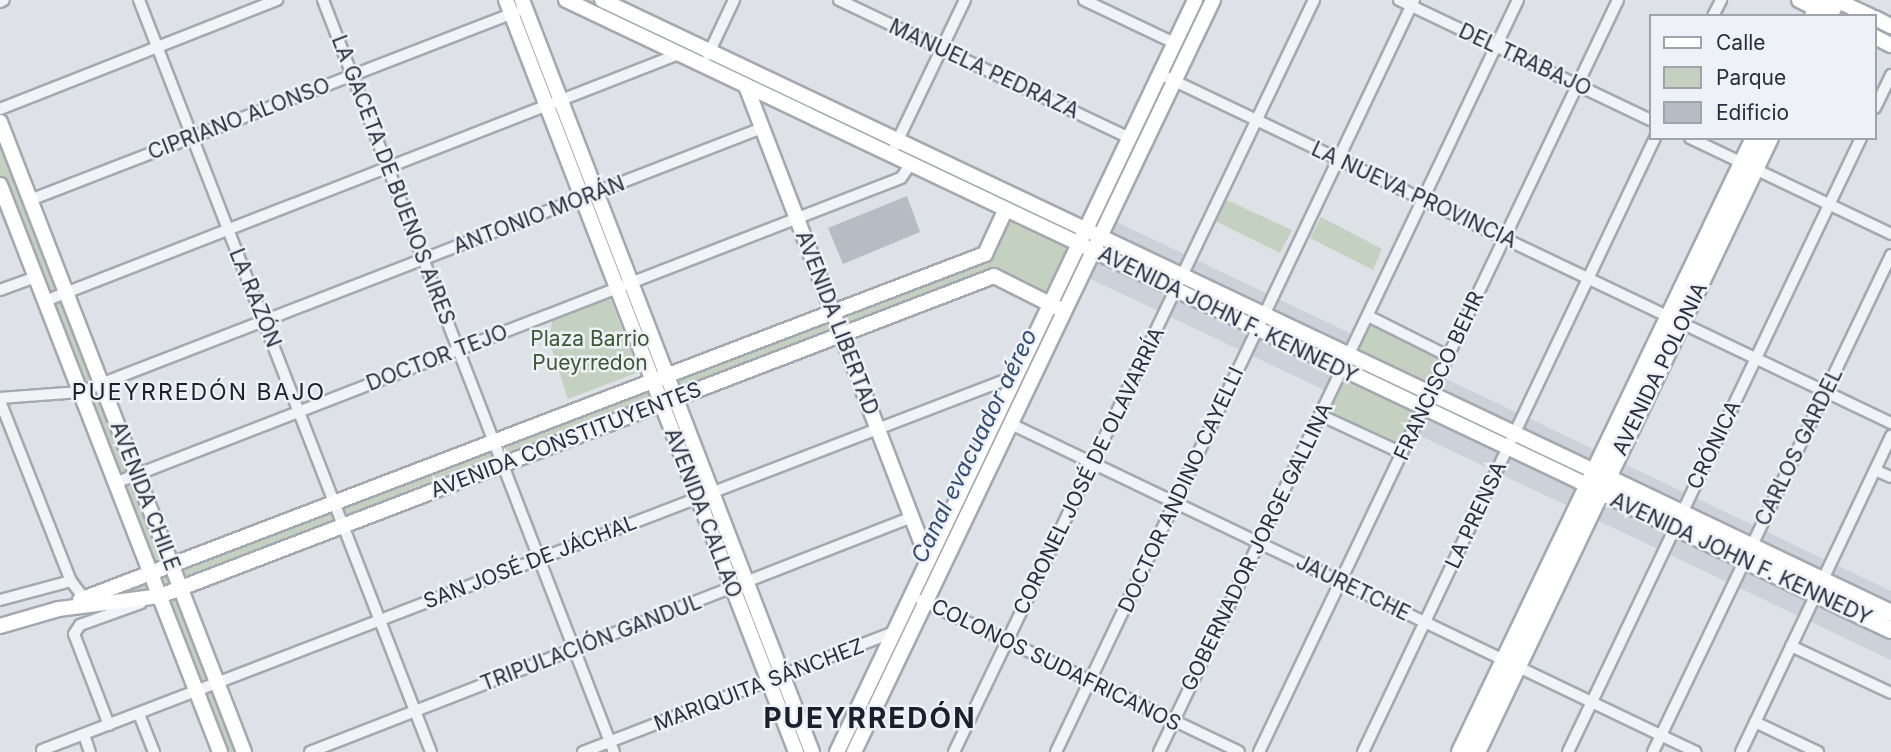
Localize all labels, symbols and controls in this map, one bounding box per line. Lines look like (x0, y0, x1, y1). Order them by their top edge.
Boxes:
street label: MANUELA PEDRAZA (885, 14, 1083, 124)
legend (1650, 14, 1877, 140)
street label: DEL TRABAJO (1455, 18, 1595, 102)
text: Calle (1716, 30, 1766, 55)
street label: LA GACETA DE BUENOS AIRES (326, 32, 460, 328)
text: Parque (1716, 65, 1786, 90)
street label: CIPRIANO ALONSO (144, 73, 334, 165)
text: Edificio (1716, 100, 1789, 125)
street label: LA NUEVA PROVINCIA (1307, 136, 1521, 254)
street label: ANTONIO MORÁN (450, 171, 628, 259)
street label: AVENIDA LIBERTAD (790, 227, 884, 419)
street label: AVENIDA JOHN F. KENNEDY (1094, 241, 1362, 389)
street label: LA RAZÓN (224, 245, 286, 351)
street label: AVENIDA POLONIA (1607, 278, 1713, 460)
street label: FRANCISCO BEHR (1389, 288, 1489, 464)
street label: DOCTOR TEJO (363, 320, 511, 396)
street label: CORONEL JOSÉ DE OLAVARRÍA (1008, 323, 1170, 619)
water label: Canal evacuador aéreo (905, 325, 1043, 567)
park label: Plaza Barrio Pueyrredon (530, 326, 650, 376)
street label: DOCTOR ANDINO CAYELLI (1113, 363, 1249, 617)
street label: CARLOS GARDEL (1750, 364, 1848, 530)
street label: AVENIDA CONSTITUYENTES (427, 377, 705, 503)
district label: PUEYRREDÓN BAJO (74, 378, 324, 406)
street label: CRÓNICA (1682, 396, 1746, 494)
street label: GOBERNADOR JORGE GALLINA (1176, 399, 1338, 695)
street label: AVENIDA CHILE (105, 418, 185, 574)
street label: AVENIDA CALLAO (659, 425, 747, 601)
street label: LA PRENSA (1440, 457, 1512, 573)
street label: AVENIDA JOHN F. KENNEDY (1606, 487, 1876, 631)
street label: SAN JOSÉ DE JÁCHAL (420, 510, 640, 614)
street label: JAURETCHE (1292, 550, 1414, 626)
street label: TRIPULACIÓN GANDUL (477, 589, 705, 697)
street label: COLONOS SUDAFRICANOS (927, 594, 1185, 736)
street label: MARIQUITA SÁNCHEZ (651, 633, 867, 737)
district label: PUEYRREDÓN (765, 701, 975, 735)

